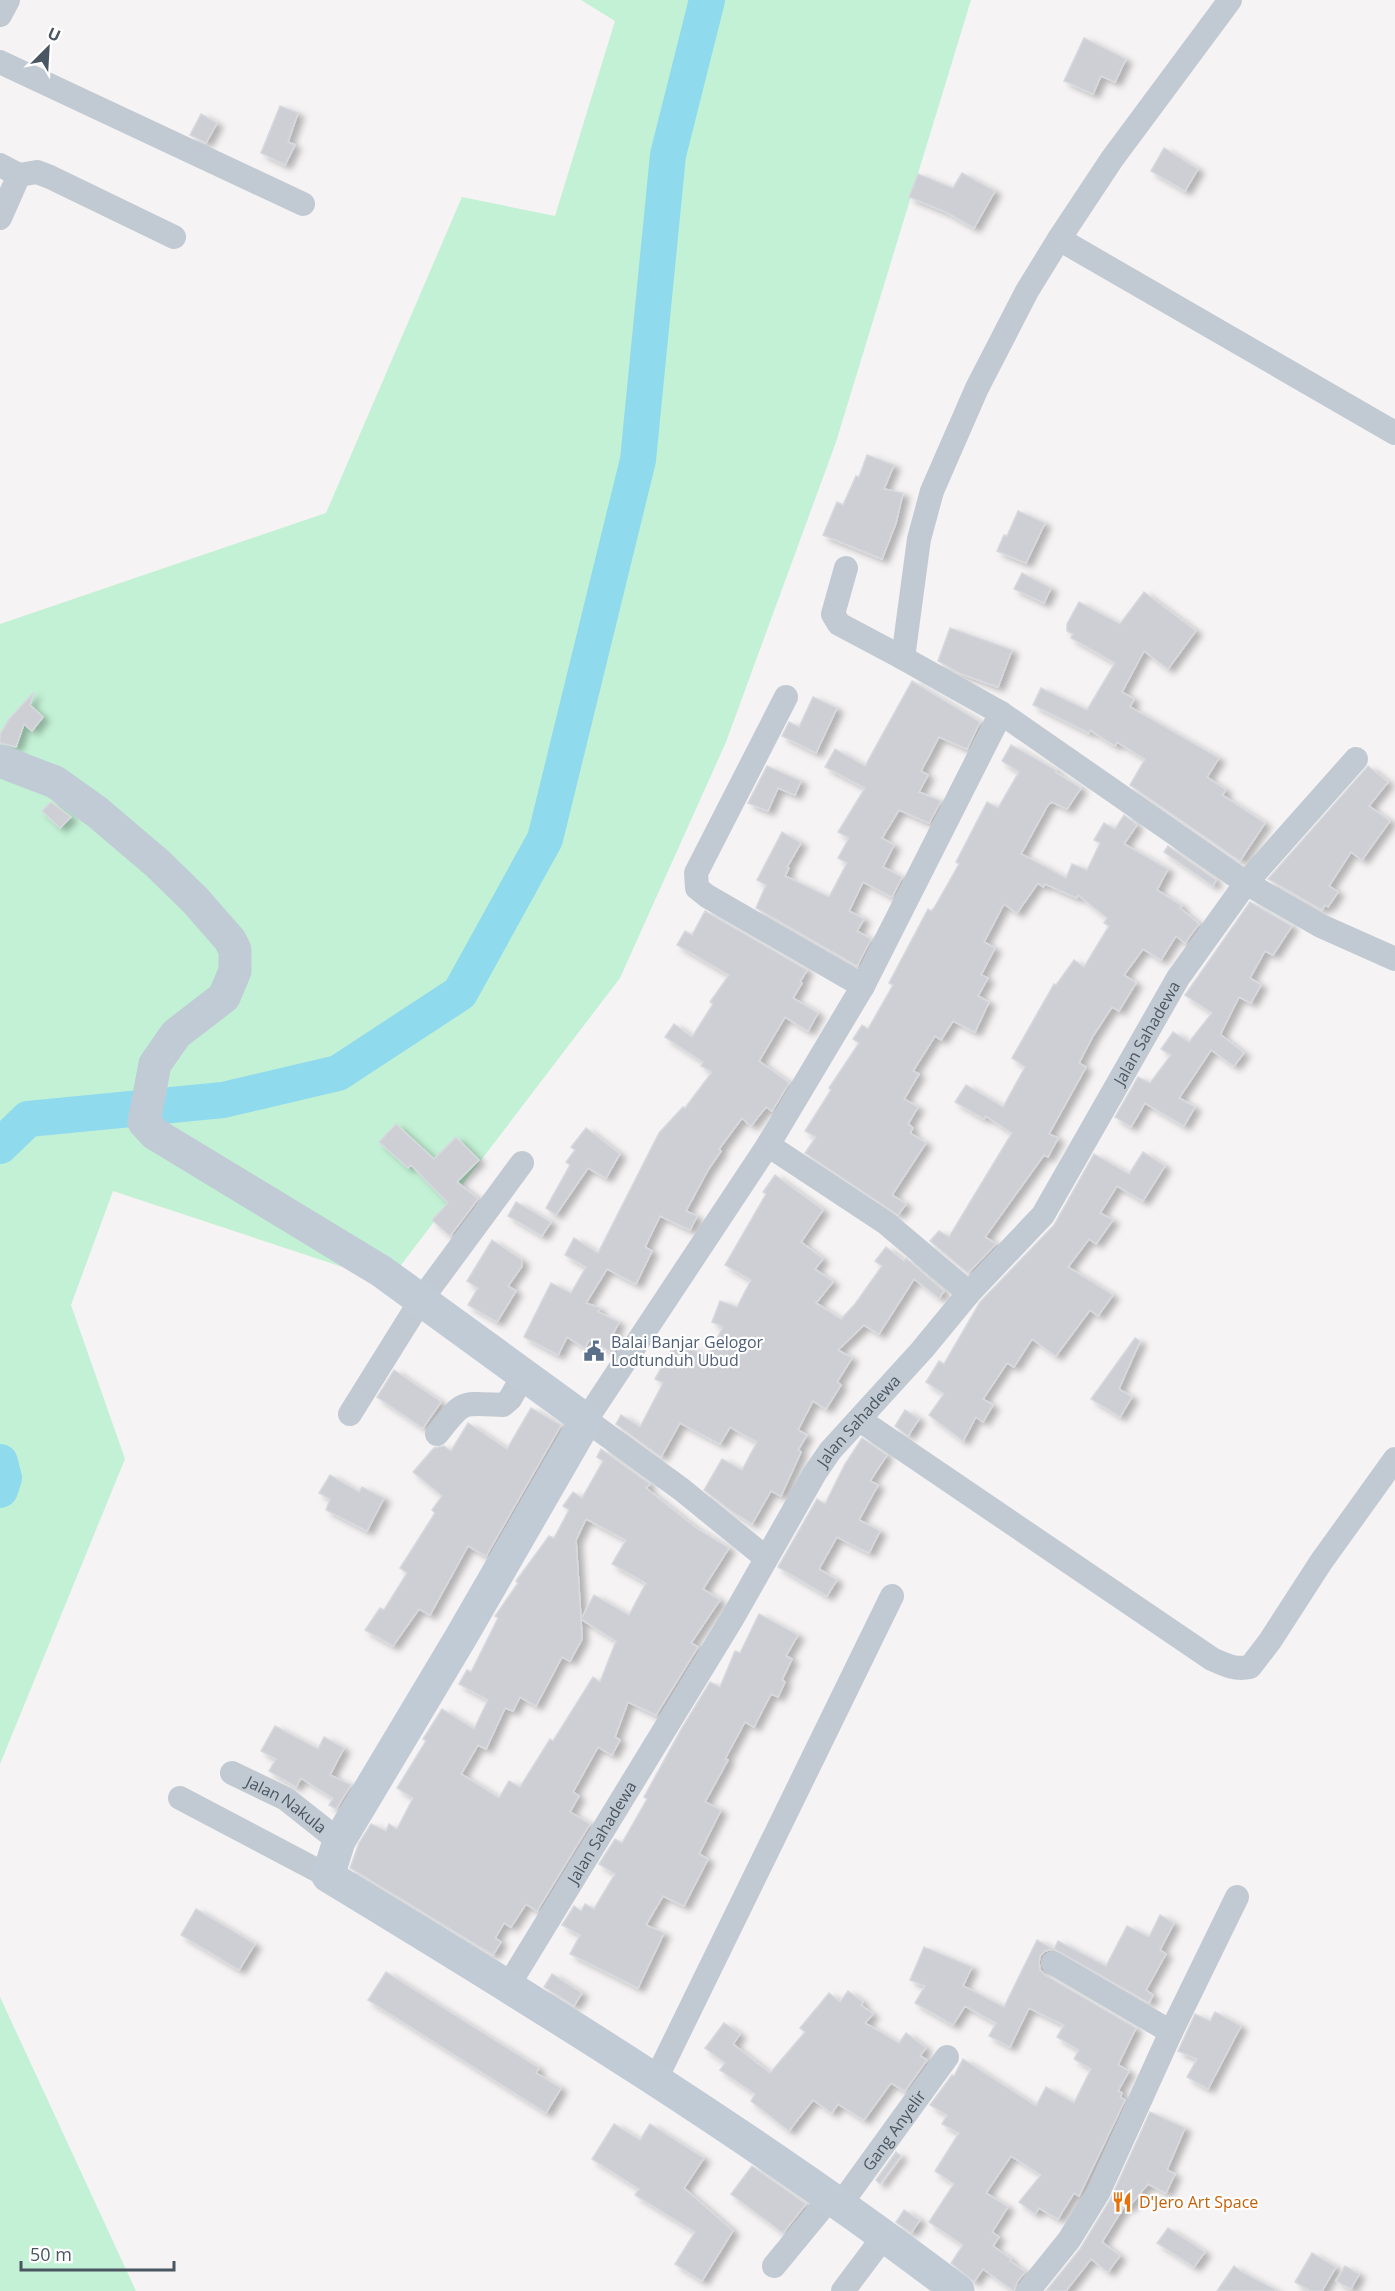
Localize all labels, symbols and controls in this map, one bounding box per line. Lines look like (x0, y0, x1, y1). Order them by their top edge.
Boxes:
north arrow (18, 18, 78, 78)
text: U (44, 22, 64, 47)
street label: Jalan Sahadewa (1107, 977, 1185, 1091)
place label: Balai Banjar Gelogor Lodtunduh Ubud (611, 1331, 764, 1371)
public building icon: Balai Banjar Gelogor Lodtunduh Ubud (582, 1339, 606, 1363)
street label: Jalan Sahadewa (810, 1370, 905, 1473)
street label: Jalan Nakula (241, 1770, 331, 1838)
street label: Jalan Sahadewa (561, 1777, 642, 1890)
street label: Gang Anyelir (857, 2085, 931, 2175)
restaurant icon: D'Jero Art Space (1110, 2190, 1134, 2214)
place label: D'Jero Art Space (1139, 2191, 1258, 2213)
scale bar (21, 2234, 174, 2272)
text: 50 m (30, 2242, 72, 2266)

